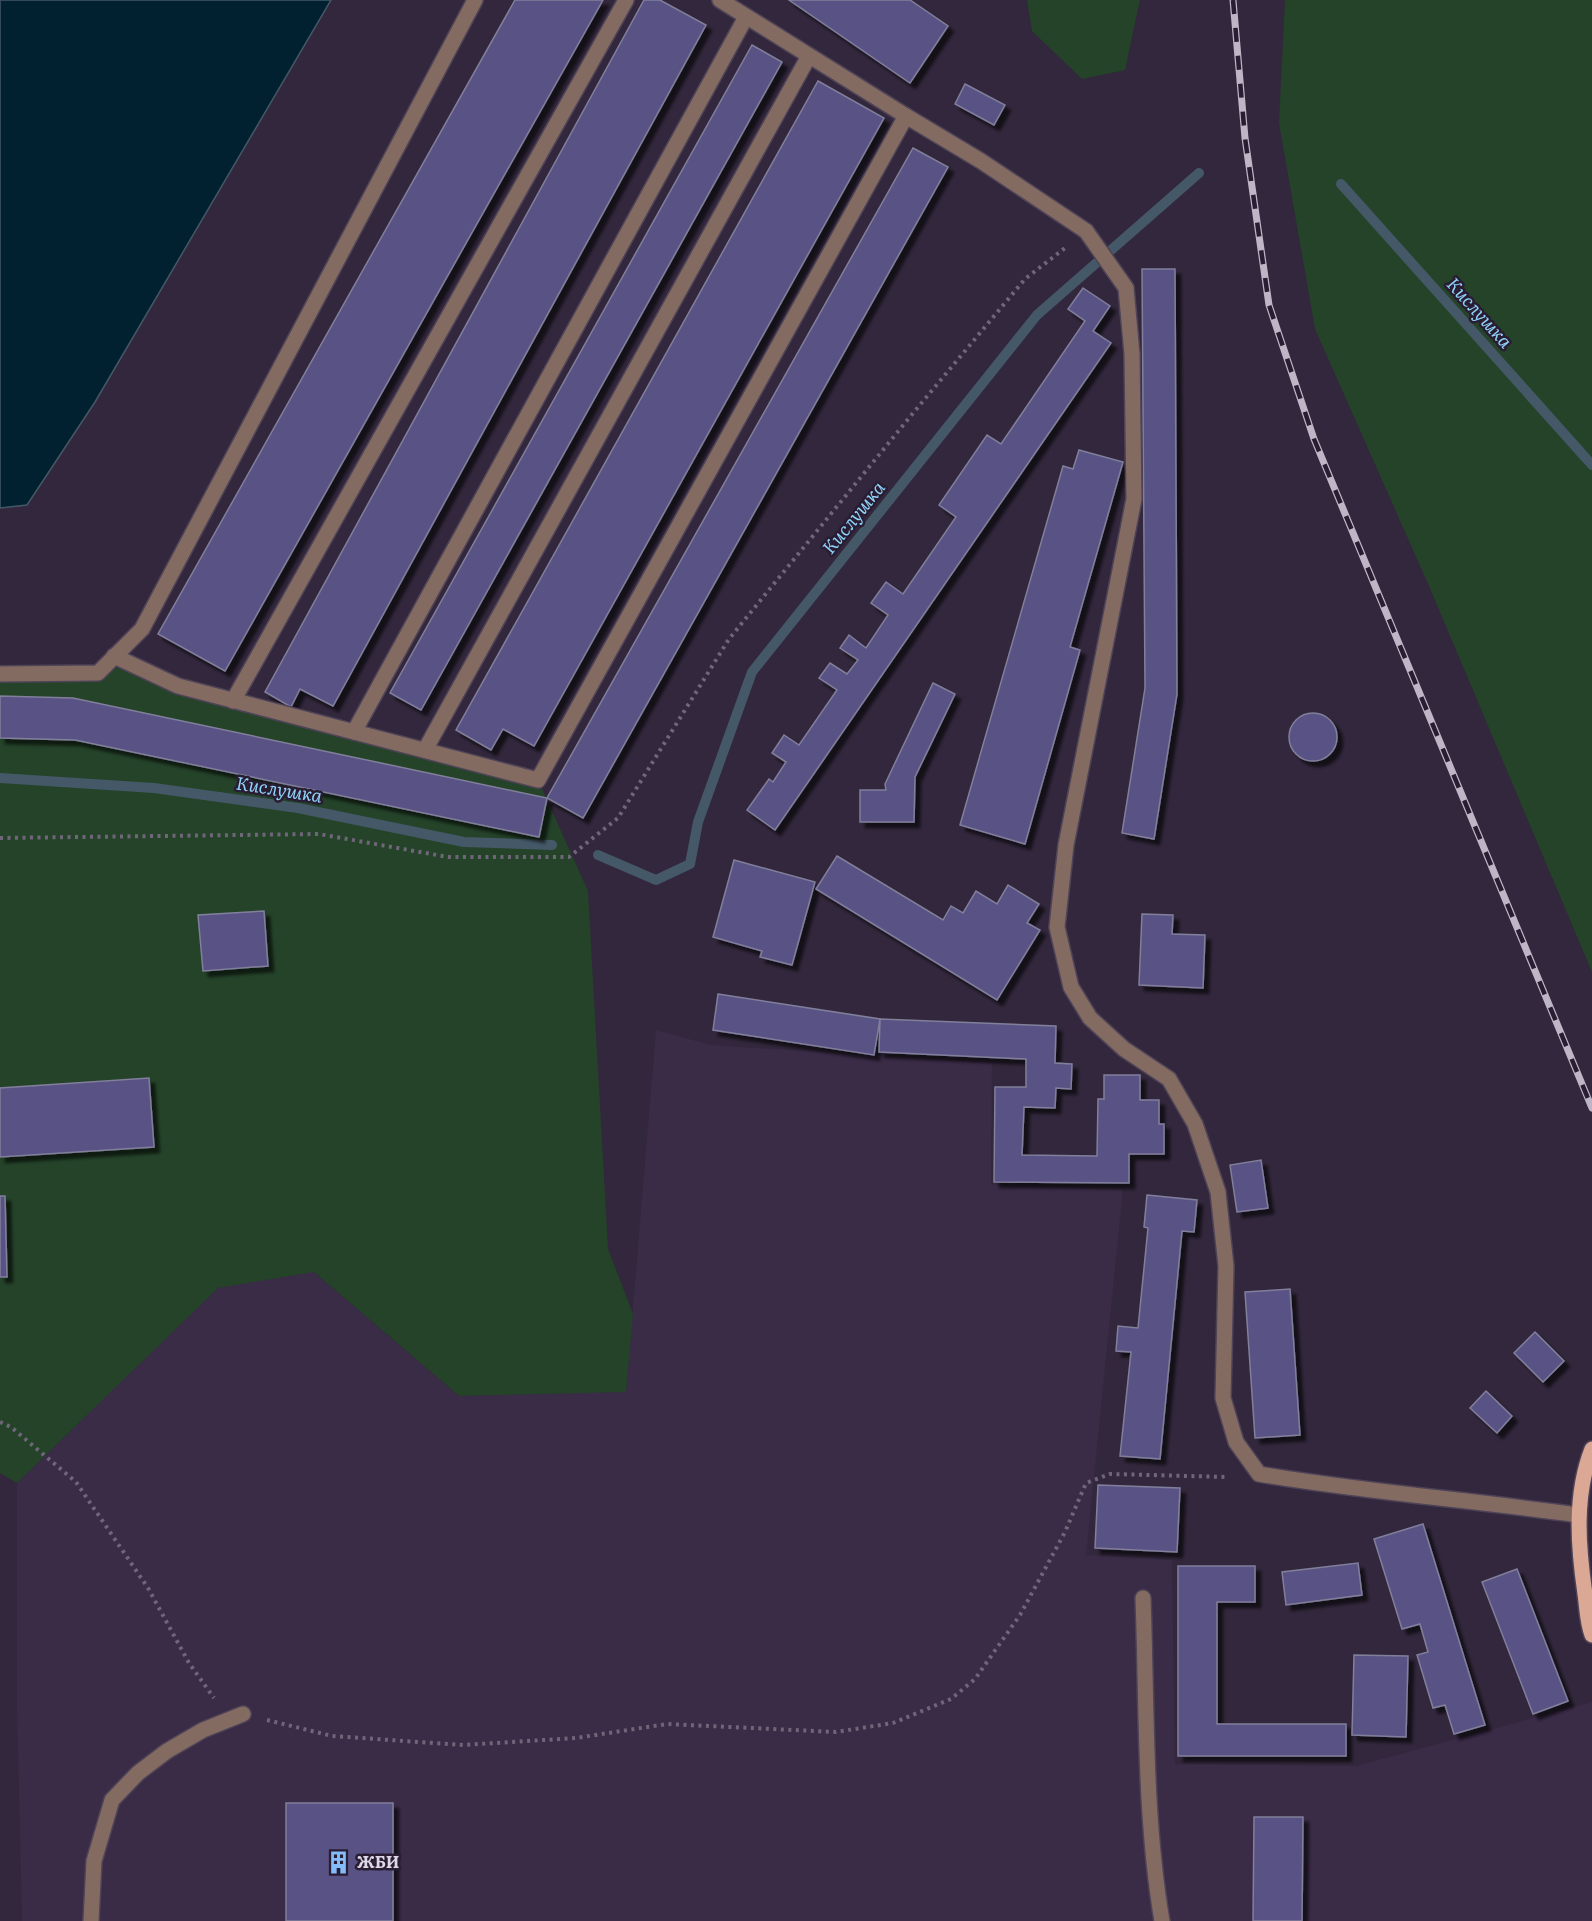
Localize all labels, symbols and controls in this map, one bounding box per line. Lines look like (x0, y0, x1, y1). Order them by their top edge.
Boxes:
water label: Кислушка (1441, 271, 1520, 354)
water label: Кислушка (815, 474, 891, 559)
water label: Кислушка (234, 768, 325, 809)
building icon: ЖБИ (326, 1849, 352, 1875)
place label: ЖБИ (357, 1849, 399, 1873)

